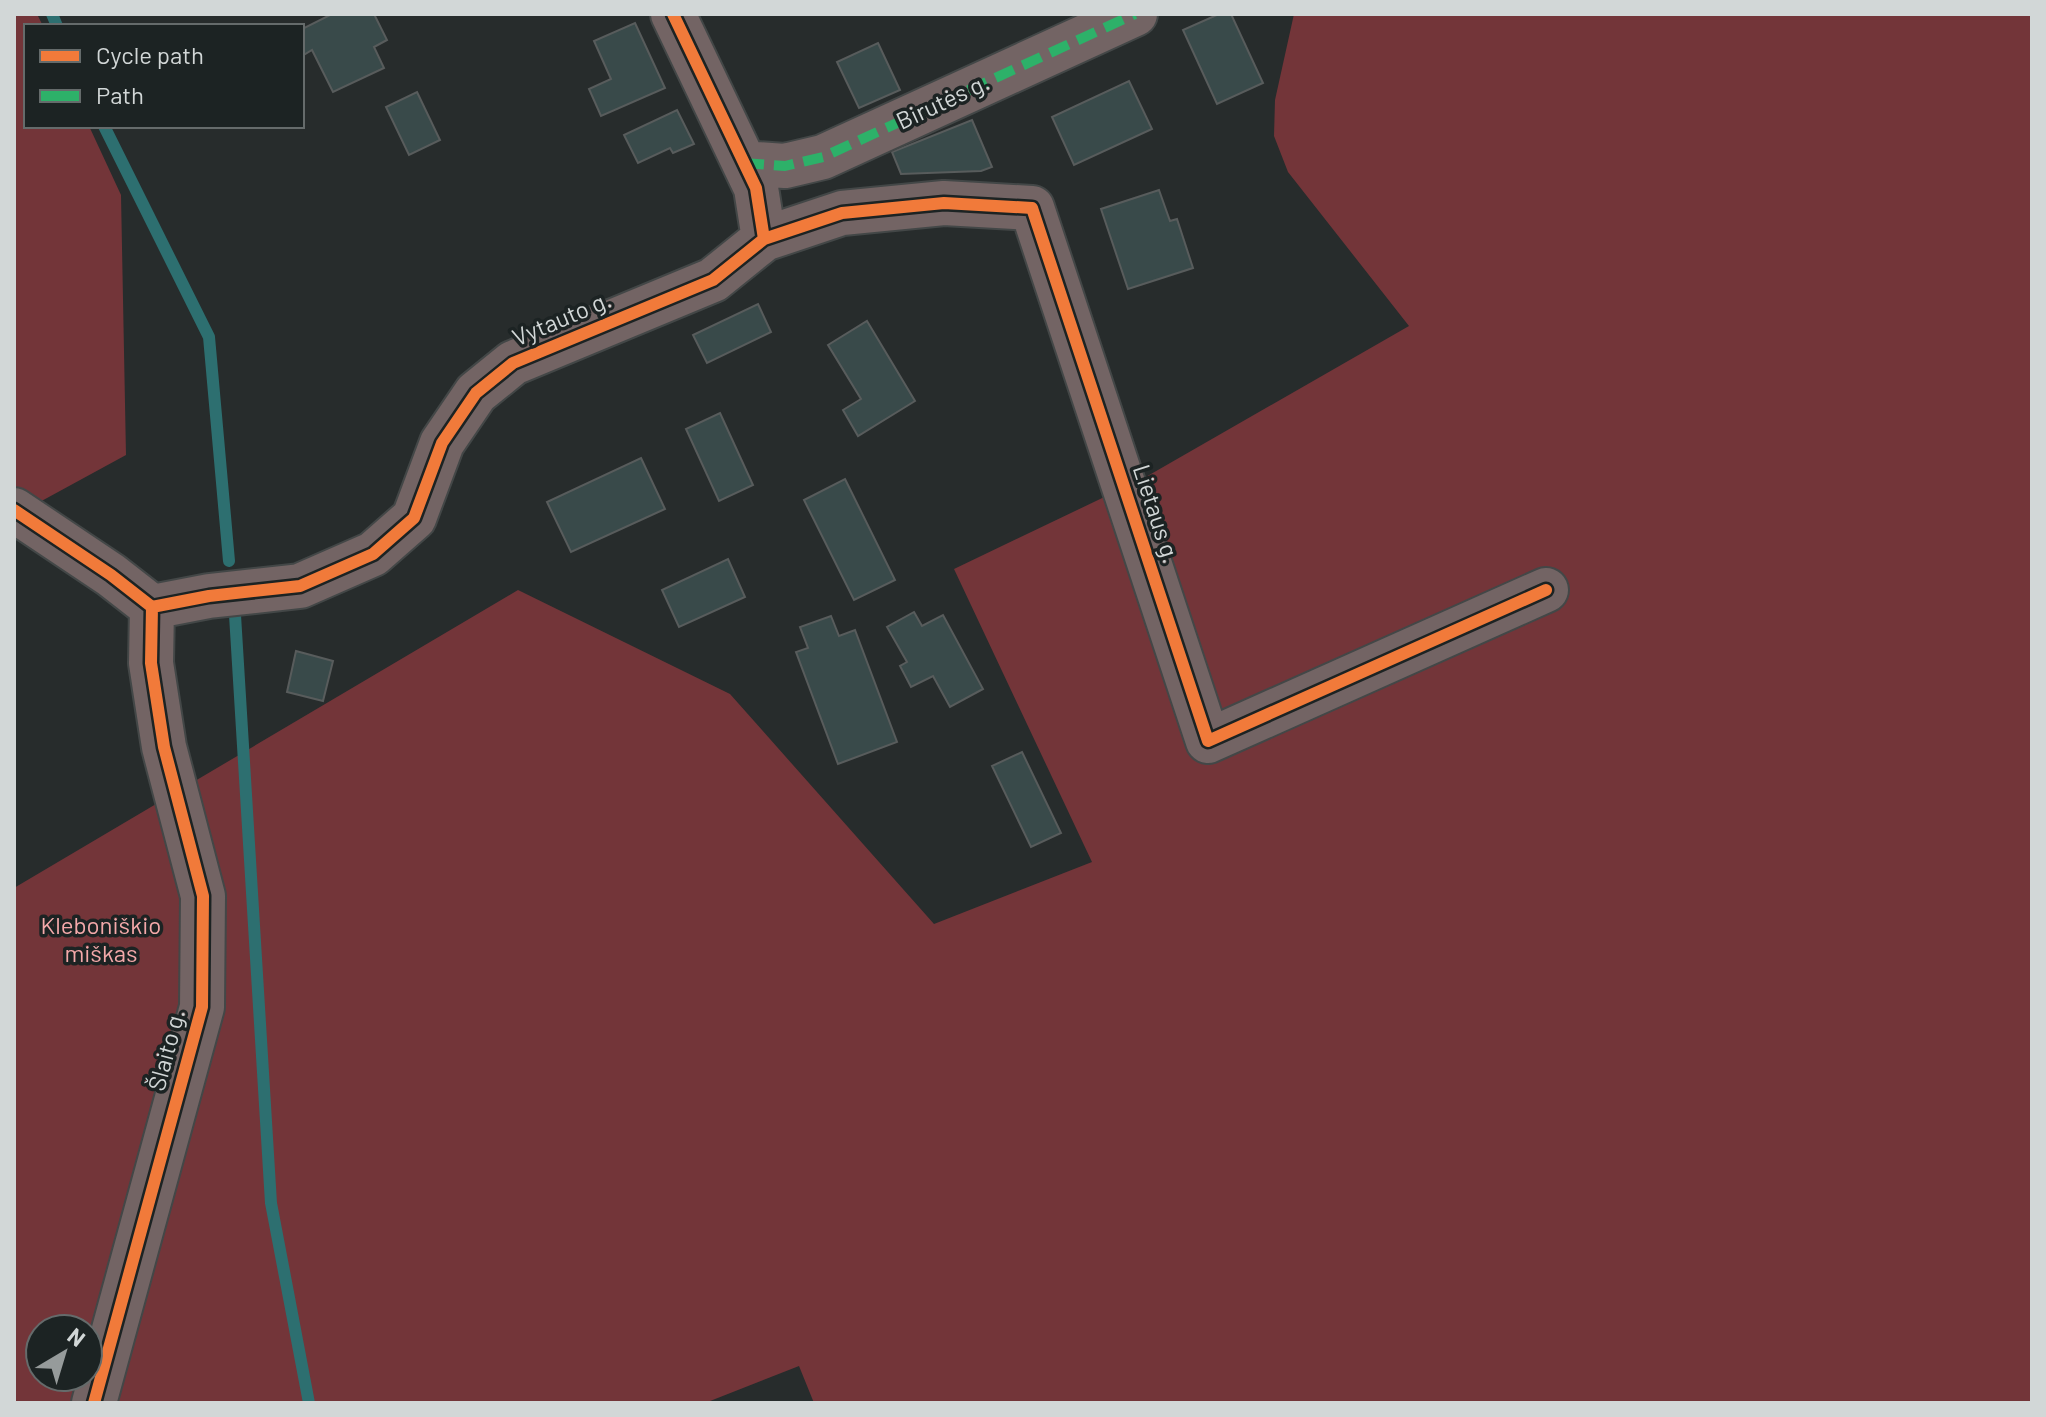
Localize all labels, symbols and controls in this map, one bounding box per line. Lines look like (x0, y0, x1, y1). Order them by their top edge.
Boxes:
legend (24, 24, 304, 128)
text: Cycle path (96, 40, 204, 69)
street label: Birutės g. (891, 66, 994, 135)
text: Path (96, 80, 144, 109)
street label: Vytauto g. (508, 284, 615, 351)
street label: Lietaus g. (1128, 460, 1187, 567)
park label: Kleboniškio miškas (41, 910, 161, 967)
street label: Šlaito g. (141, 1005, 190, 1094)
north arrow (24, 1313, 104, 1393)
text: N (63, 1322, 91, 1351)

